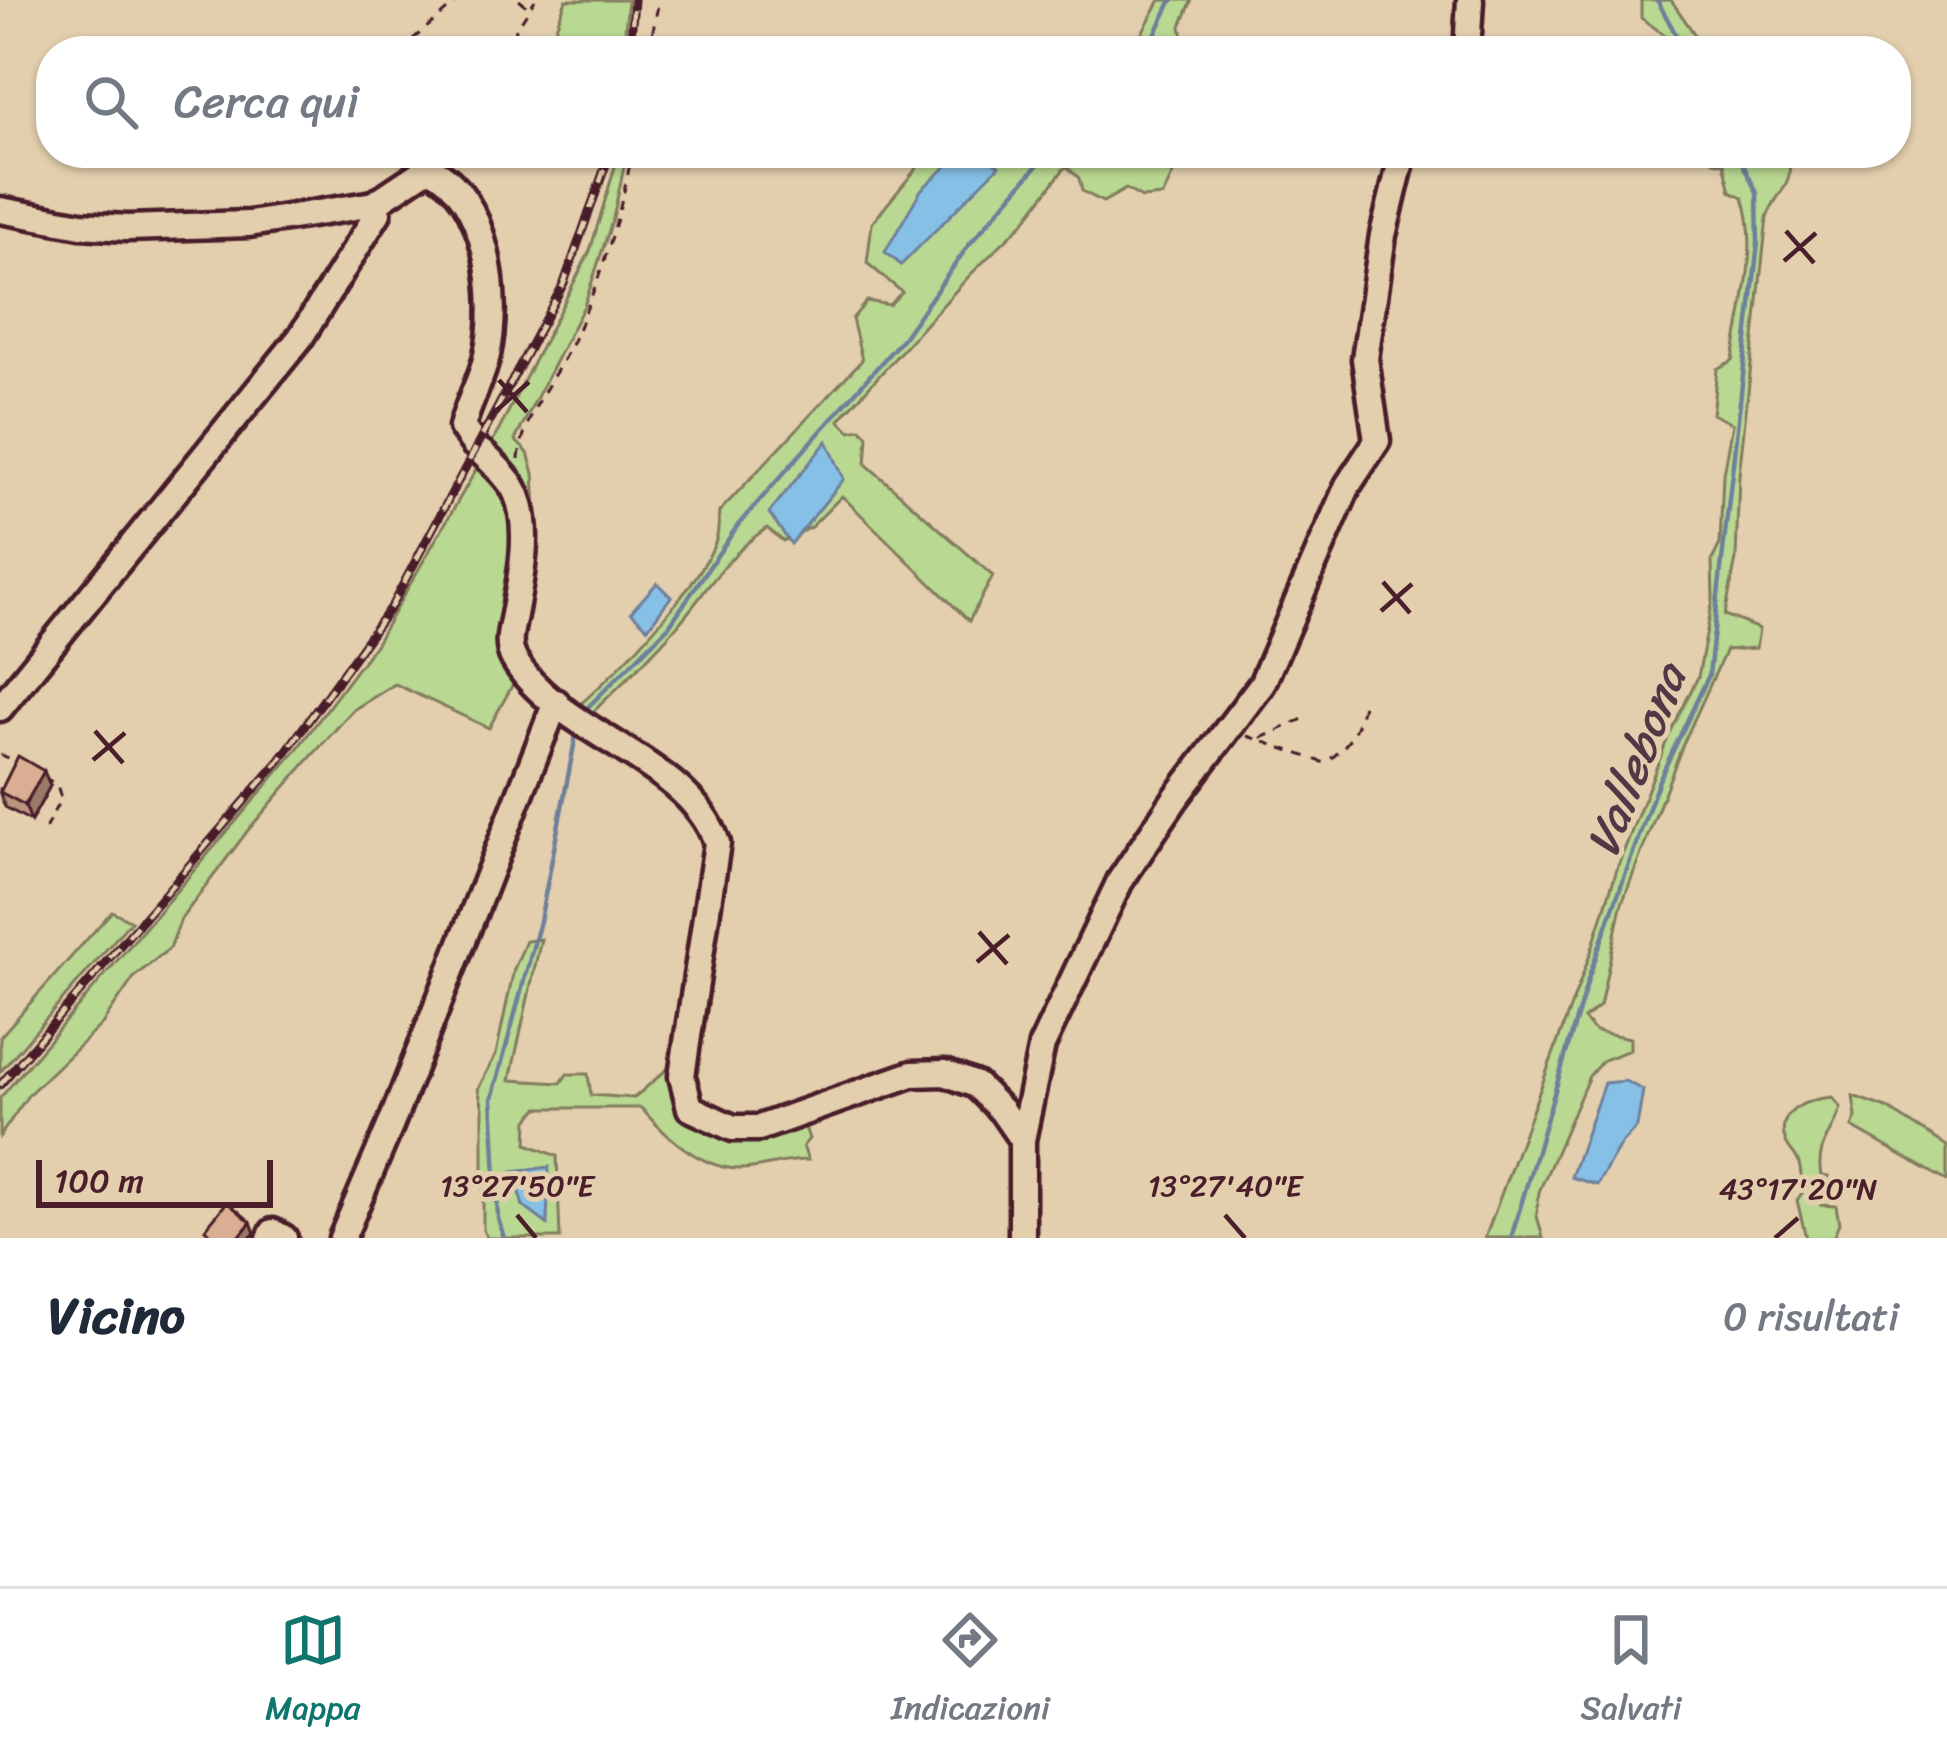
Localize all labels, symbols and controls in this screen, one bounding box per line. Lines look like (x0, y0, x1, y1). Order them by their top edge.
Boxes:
search box (36, 36, 1911, 168)
text: Cerca qui (174, 62, 359, 142)
icon: search (78, 69, 144, 135)
water label: Vallebona (1560, 648, 1712, 869)
text: 100 m (54, 1152, 144, 1210)
scale bar (36, 1154, 273, 1207)
text: 13°27'50"E (440, 1159, 596, 1213)
text: 13°27'40"E (1148, 1159, 1305, 1213)
text: 43°17'20"N (1719, 1162, 1878, 1216)
text: Vicino (48, 1271, 185, 1361)
text: 0 risultati (1723, 1282, 1899, 1351)
tab: Mappa (265, 1607, 360, 1737)
tab: Indicazioni (891, 1607, 1050, 1737)
tab: Salvati (1581, 1607, 1682, 1737)

